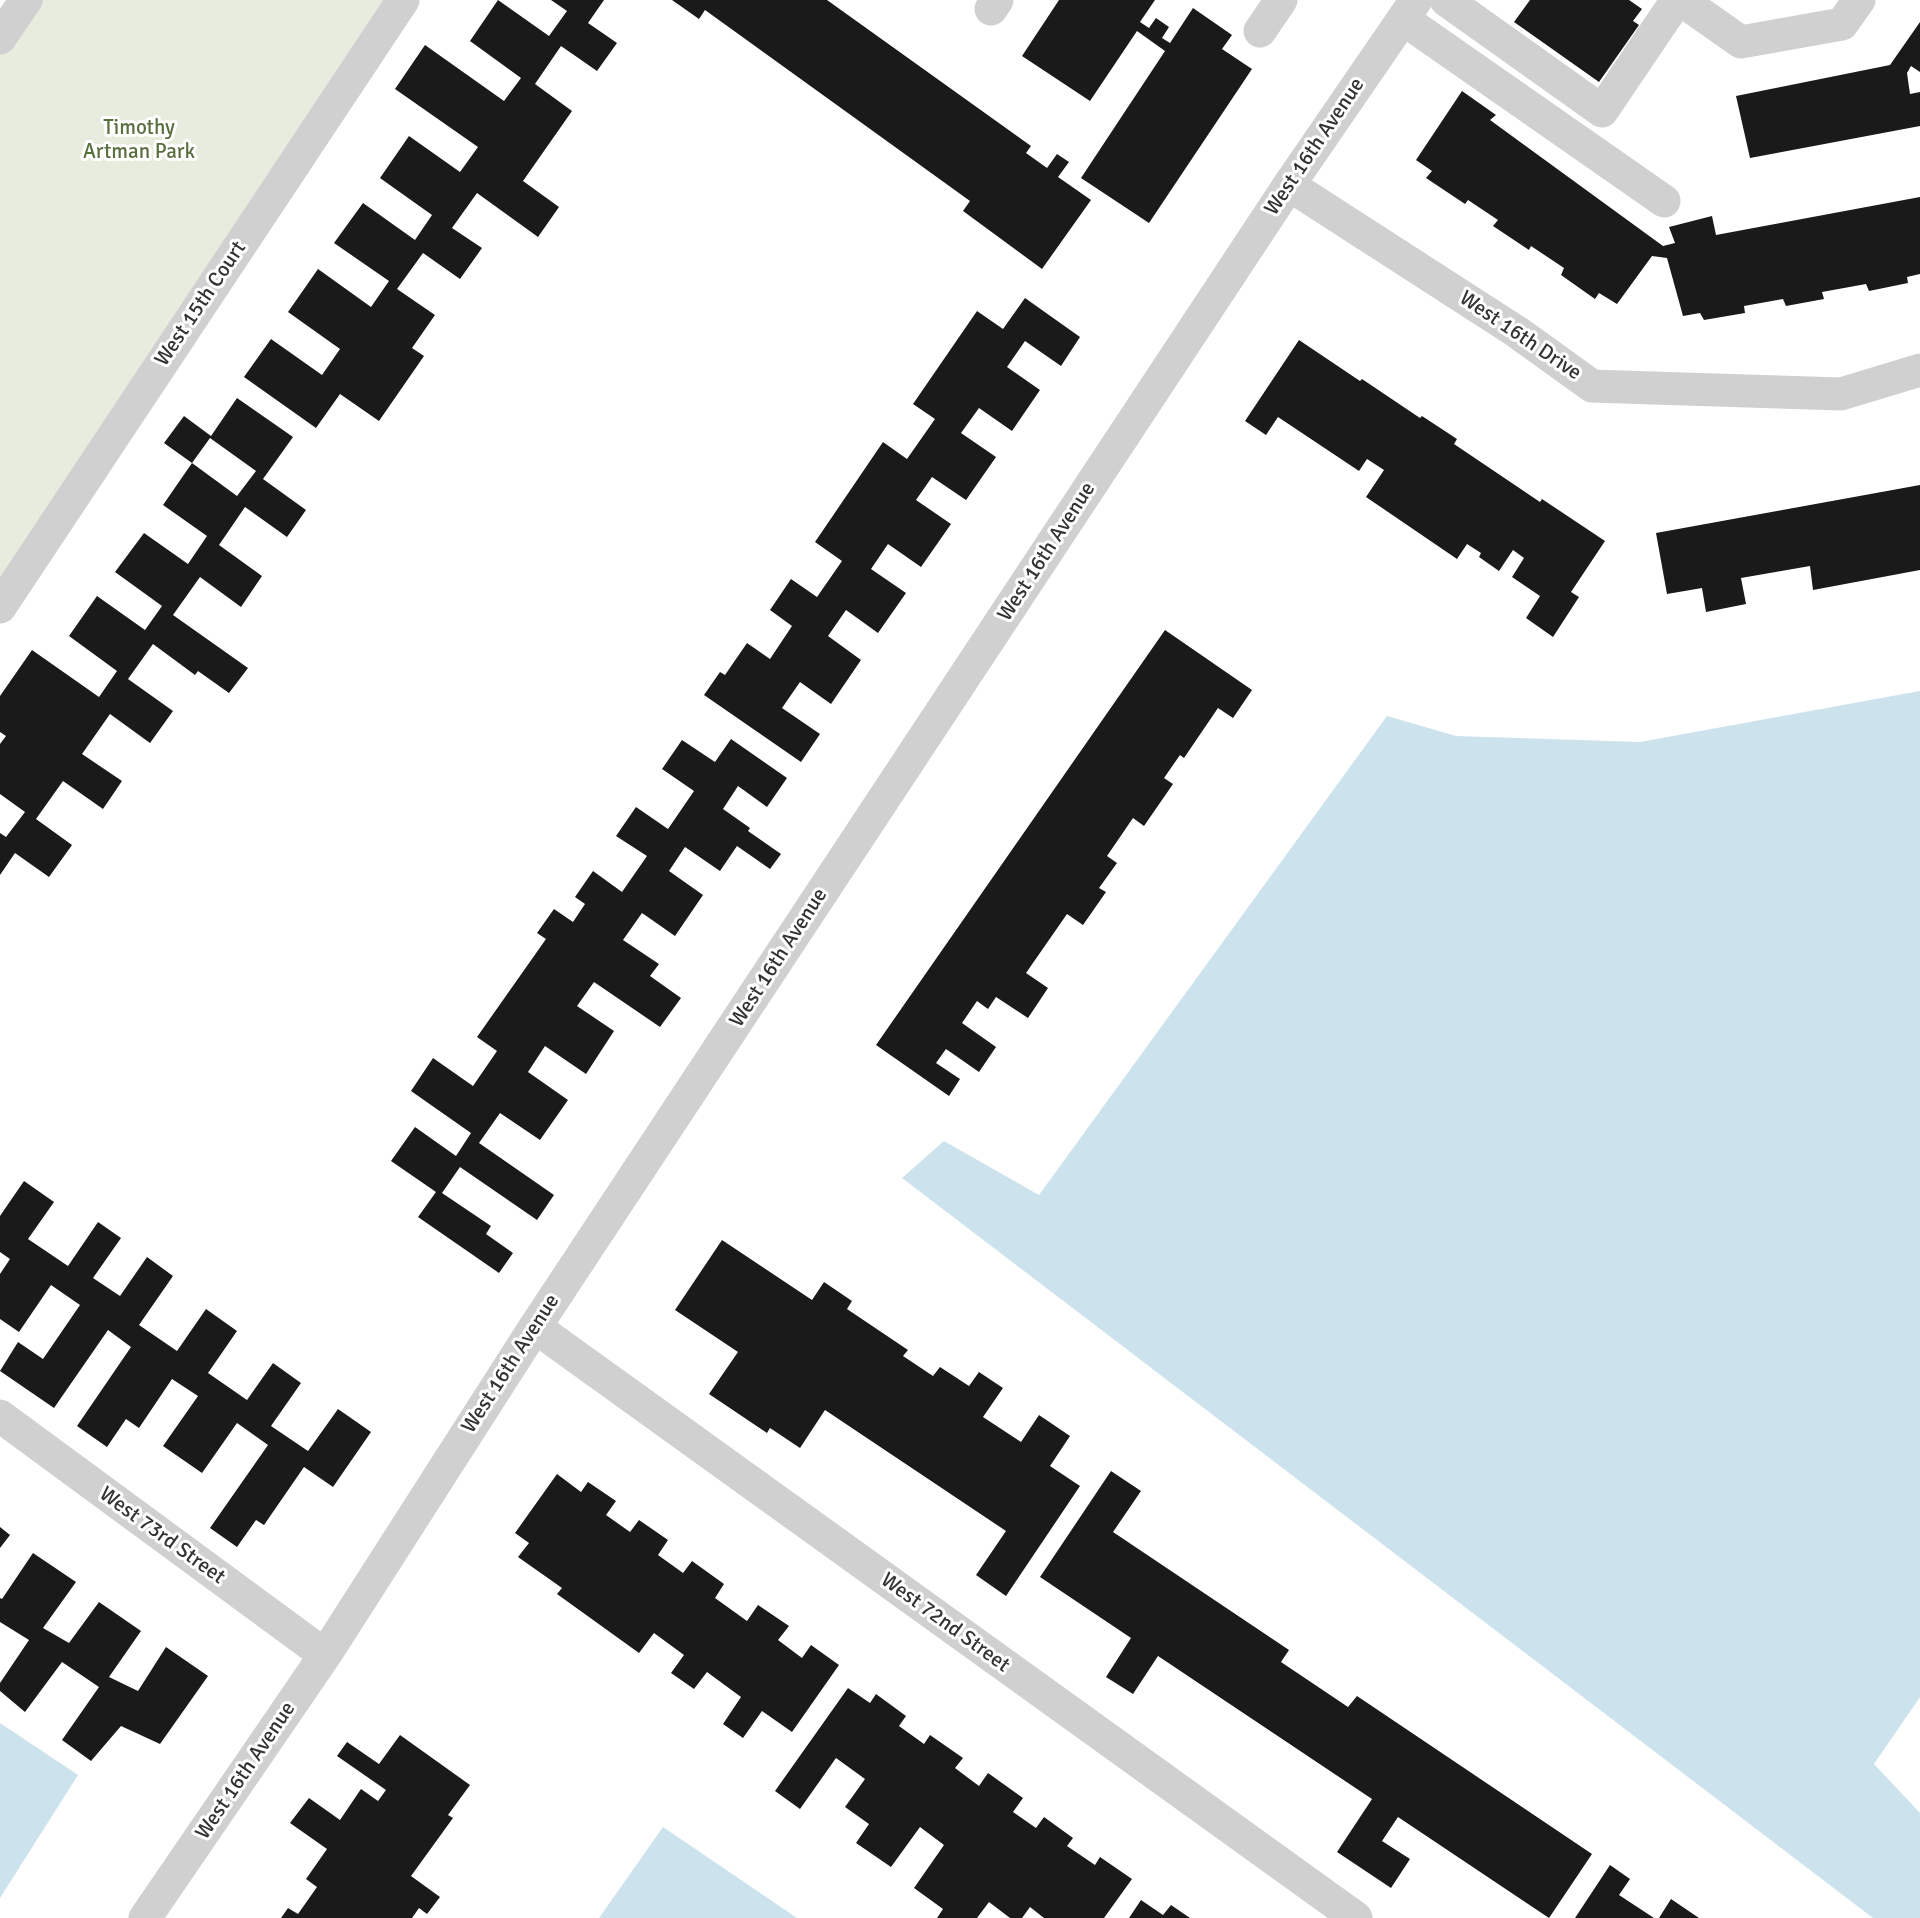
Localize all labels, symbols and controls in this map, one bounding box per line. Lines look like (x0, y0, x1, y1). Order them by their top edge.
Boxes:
street label: West 16th Avenue (1260, 73, 1370, 221)
park label: Timothy Artman Park (83, 115, 195, 165)
street label: West 15th Court (150, 237, 252, 371)
street label: West 16th Drive (1454, 286, 1586, 386)
street label: West 16th Avenue (993, 478, 1101, 626)
street label: West 16th Avenue (725, 884, 833, 1032)
street label: West 16th Avenue (457, 1290, 565, 1438)
street label: West 73rd Street (94, 1482, 230, 1590)
street label: West 72nd Street (876, 1568, 1014, 1678)
street label: West 16th Avenue (191, 1697, 301, 1845)

